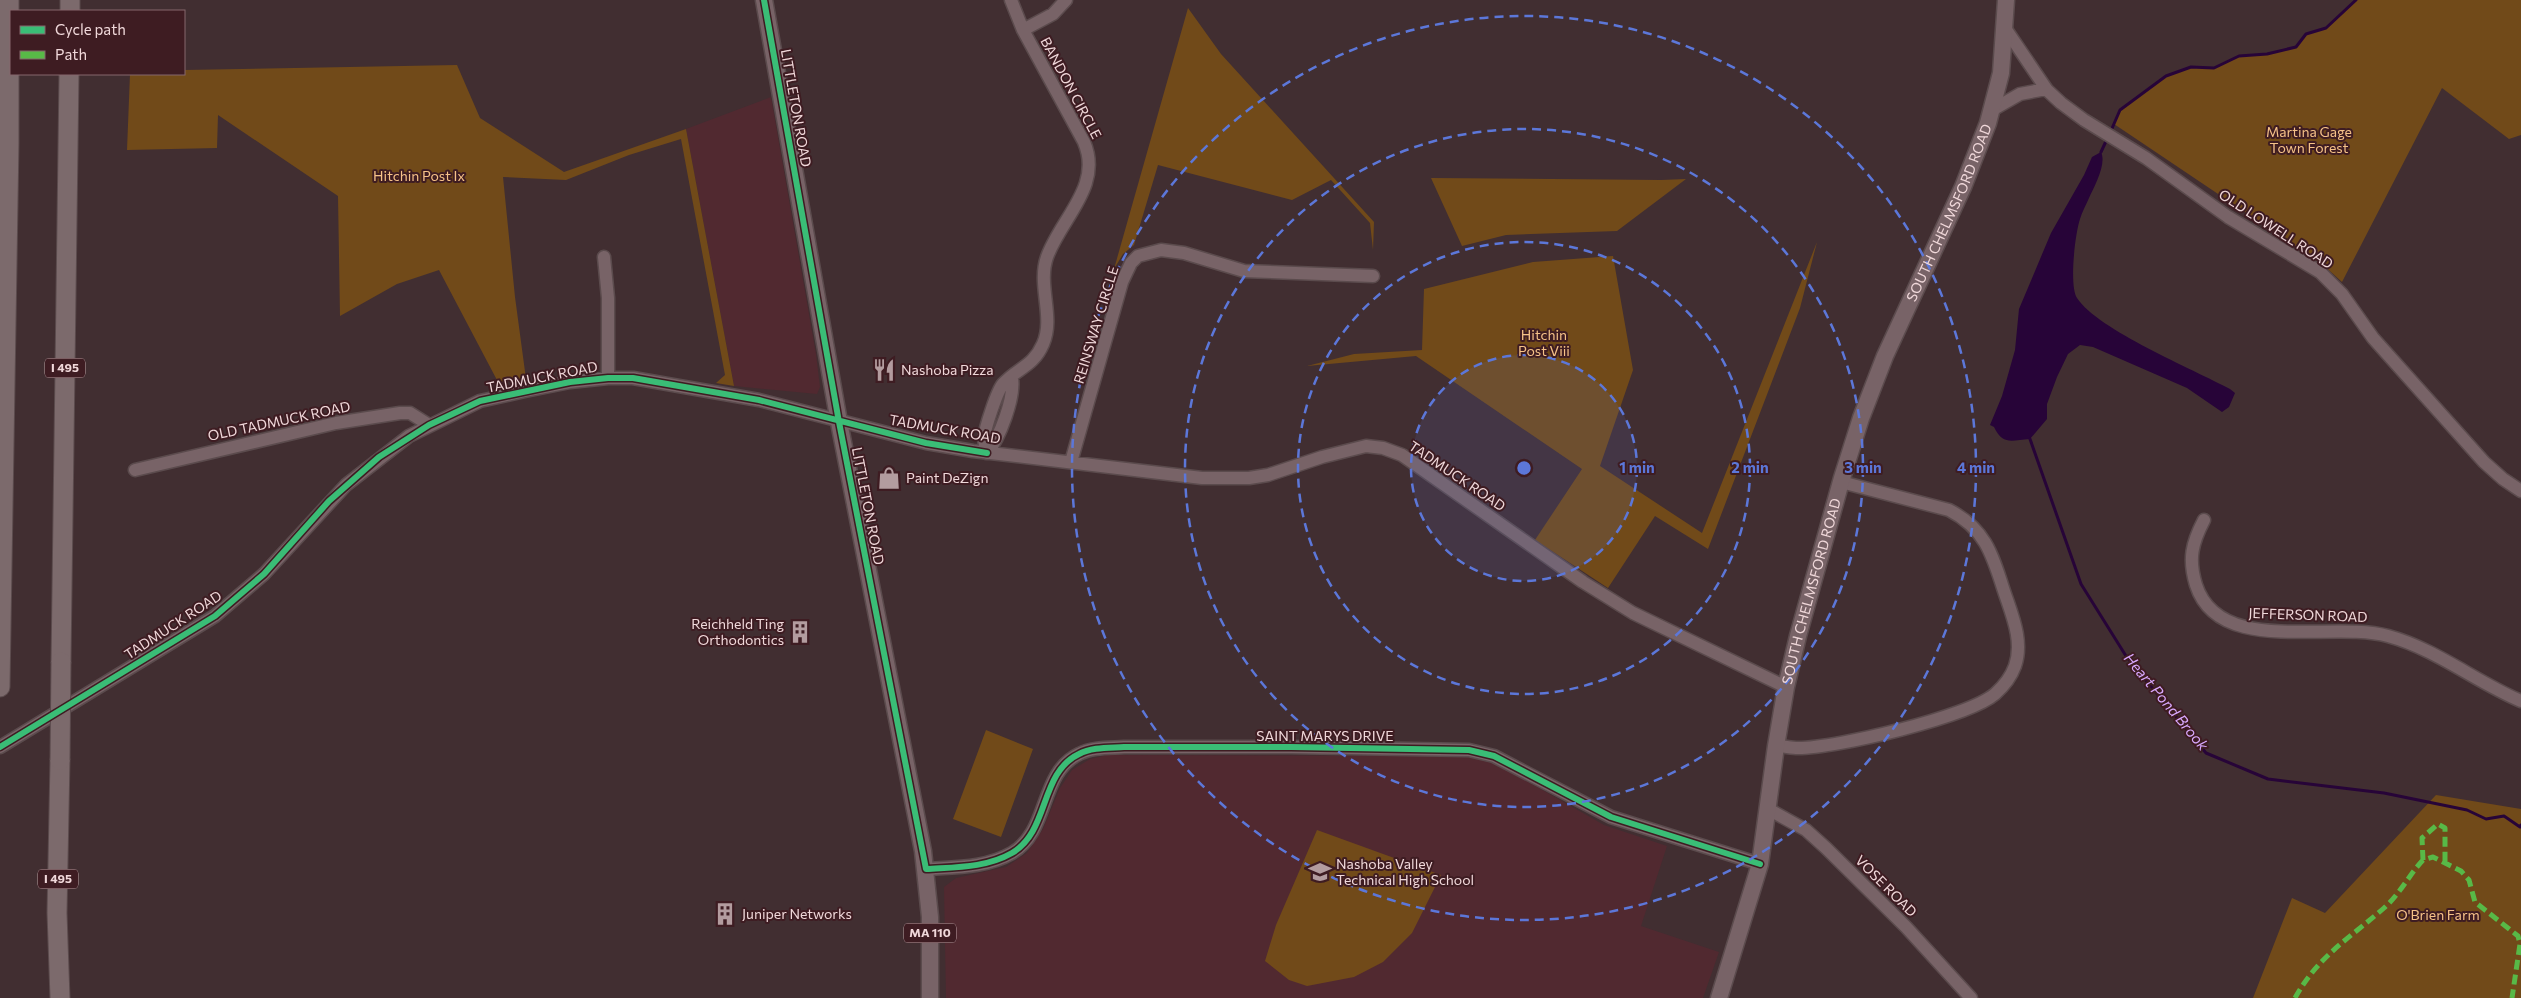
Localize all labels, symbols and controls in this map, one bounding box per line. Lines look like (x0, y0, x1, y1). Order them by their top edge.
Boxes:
legend (10, 10, 185, 75)
text: Cycle path (55, 20, 126, 38)
street label: BANDON CIRCLE (1037, 34, 1105, 142)
text: Path (55, 45, 87, 63)
street label: LITTLETON ROAD (778, 48, 815, 168)
street label: SOUTH CHELMSFORD ROAD (1902, 121, 1995, 304)
park label: Martina Gage Town Forest (2266, 123, 2352, 156)
park label: Hitchin Post Ix (373, 167, 465, 184)
street label: OLD LOWELL ROAD (2216, 185, 2337, 272)
street label: REINSWAY CIRCLE (1070, 264, 1122, 386)
park label: Hitchin Post Viii (1518, 326, 1570, 359)
street label: TADMUCK ROAD (485, 357, 599, 396)
restaurant icon: Nashoba Pizza (871, 357, 897, 383)
road number: I 495 (45, 358, 85, 378)
place label: Nashoba Pizza (901, 361, 994, 378)
street label: OLD TADMUCK ROAD (206, 397, 352, 444)
street label: TADMUCK ROAD (888, 410, 1002, 447)
street label: TADMUCK ROAD (1406, 437, 1509, 514)
street label: LITTLETON ROAD (849, 446, 888, 566)
text: 1 min (1619, 458, 1655, 476)
text: 2 min (1731, 458, 1769, 476)
text: 3 min (1844, 458, 1882, 476)
text: 4 min (1957, 458, 1995, 476)
centre of rings (1515, 459, 1533, 477)
shop icon: Paint DeZign (876, 465, 902, 491)
place label: Paint DeZign (906, 469, 988, 486)
street label: SOUTH CHELMSFORD ROAD (1778, 496, 1844, 686)
street label: TADMUCK ROAD (121, 587, 225, 662)
street label: JEFFERSON ROAD (2248, 604, 2368, 625)
place label: Reichheld Ting Orthodontics (691, 615, 784, 648)
building icon: Reichheld Ting Orthodontics (787, 619, 813, 645)
water label: Heart Pond Brook (2121, 649, 2213, 754)
street label: SAINT MARYS DRIVE (1256, 727, 1394, 744)
street label: VOSE ROAD (1852, 851, 1921, 920)
place label: Nashoba Valley Technical High School (1336, 855, 1474, 888)
school or university icon: Nashoba Valley Technical High School (1307, 859, 1333, 885)
road number: I 495 (38, 870, 78, 889)
building icon: Juniper Networks (712, 901, 738, 927)
place label: Juniper Networks (742, 905, 852, 922)
park label: O'Brien Farm (2396, 906, 2480, 923)
road number: MA 110 (904, 924, 956, 942)

